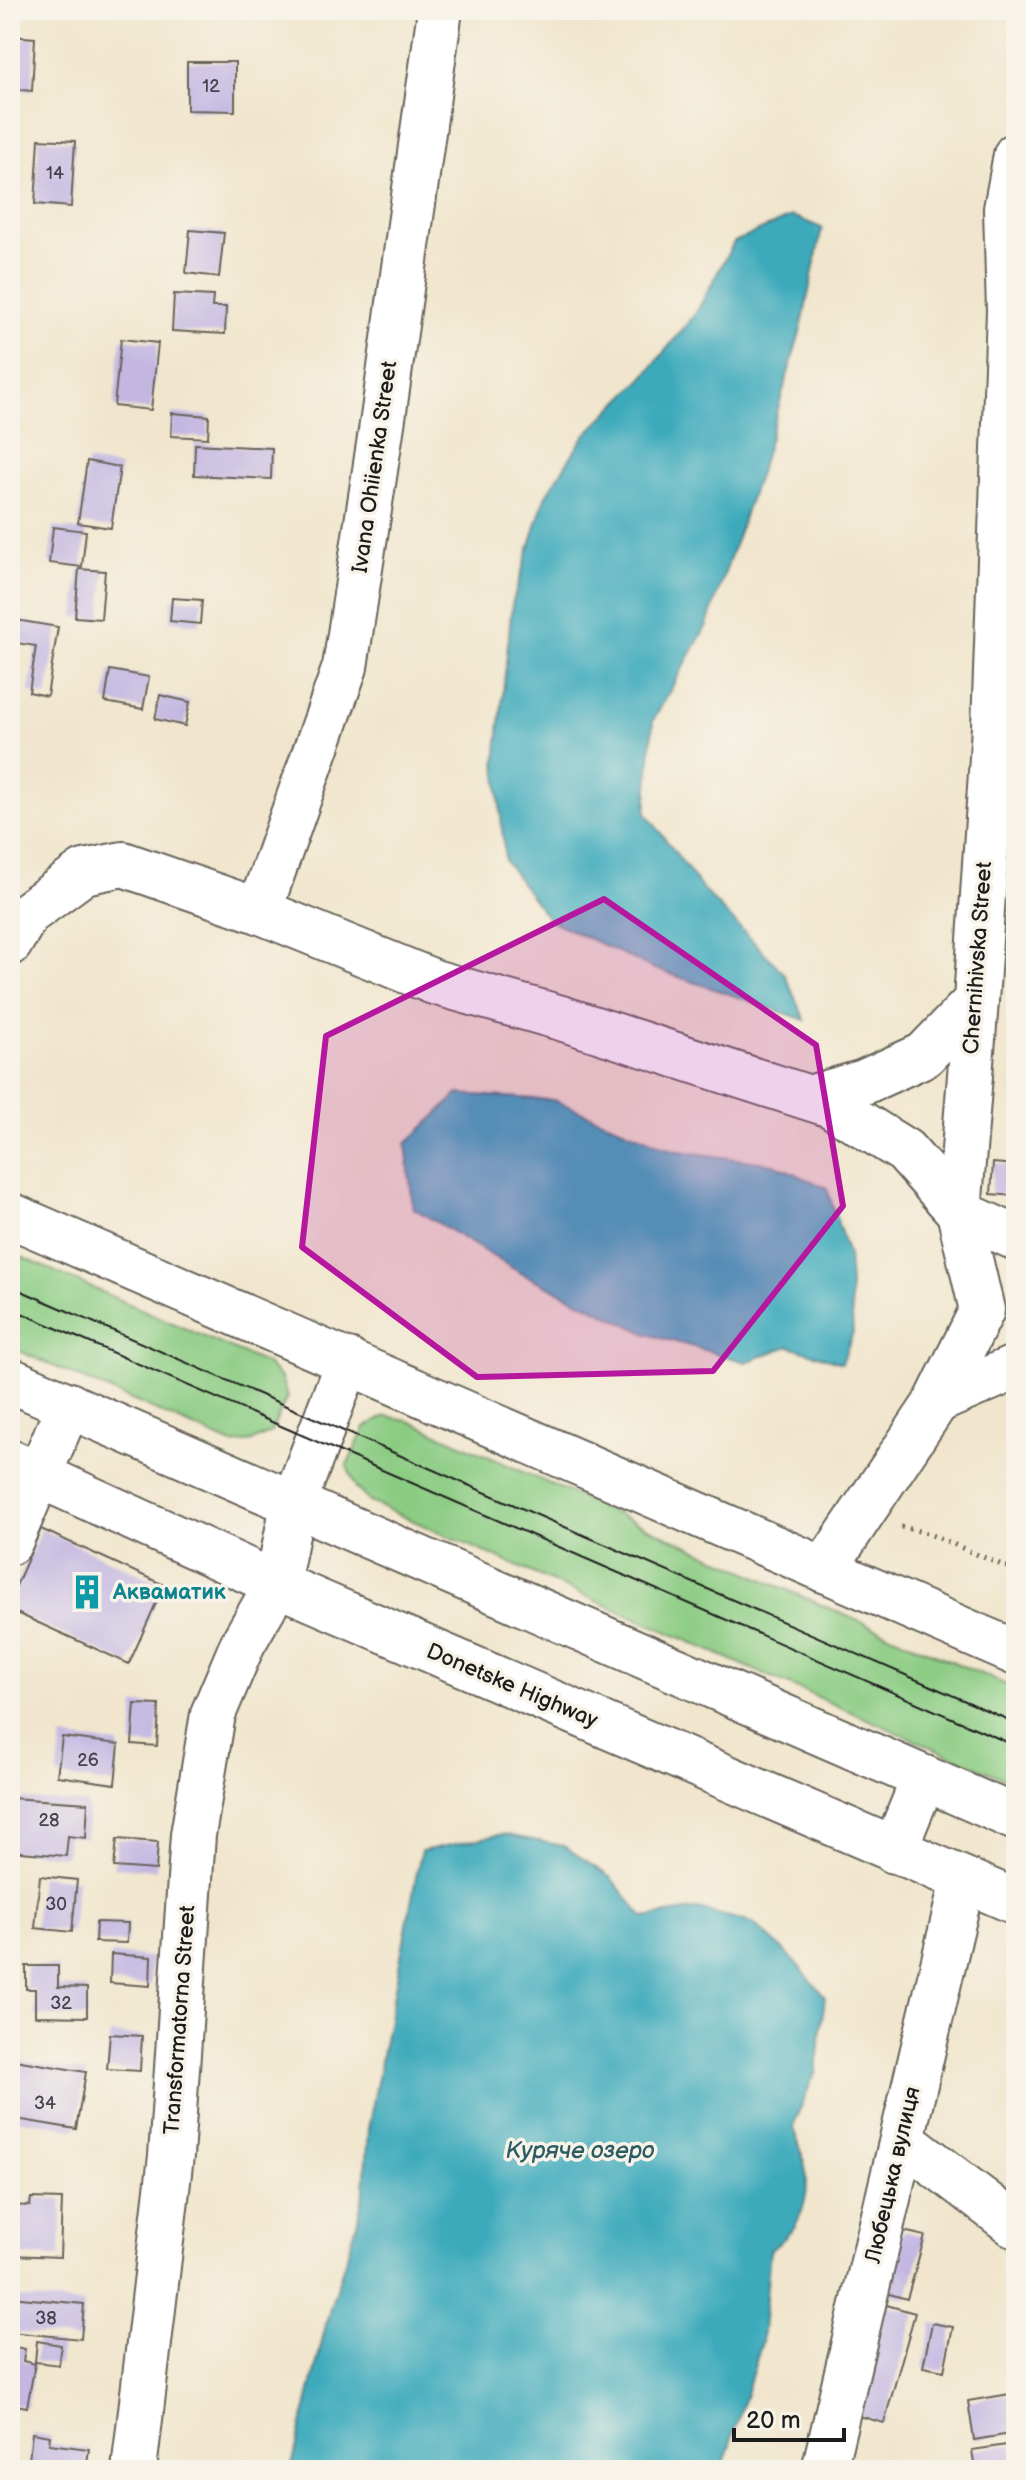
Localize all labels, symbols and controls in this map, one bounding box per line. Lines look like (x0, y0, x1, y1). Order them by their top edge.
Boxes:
house number: 12 (202, 76, 220, 97)
house number: 14 (46, 163, 64, 184)
street label: Ivana Ohiienka Street (347, 359, 403, 575)
street label: Chernihivska Street (958, 860, 998, 1055)
building icon: Акваматик (68, 1573, 106, 1611)
place label: Акваматик (112, 1579, 226, 1606)
street label: Donetske Highway (422, 1638, 602, 1734)
house number: 26 (77, 1750, 99, 1771)
house number: 28 (38, 1810, 60, 1831)
house number: 30 (45, 1894, 67, 1915)
street label: Transformatorna Street (159, 1904, 201, 2136)
house number: 32 (50, 1993, 72, 2014)
street label: Любецька вулиця (859, 2084, 926, 2267)
house number: 34 (34, 2093, 56, 2114)
water label: Куряче озеро (505, 2136, 655, 2165)
house number: 38 (35, 2308, 57, 2329)
scale bar (734, 2392, 844, 2442)
text: 20 m (746, 2406, 801, 2435)

